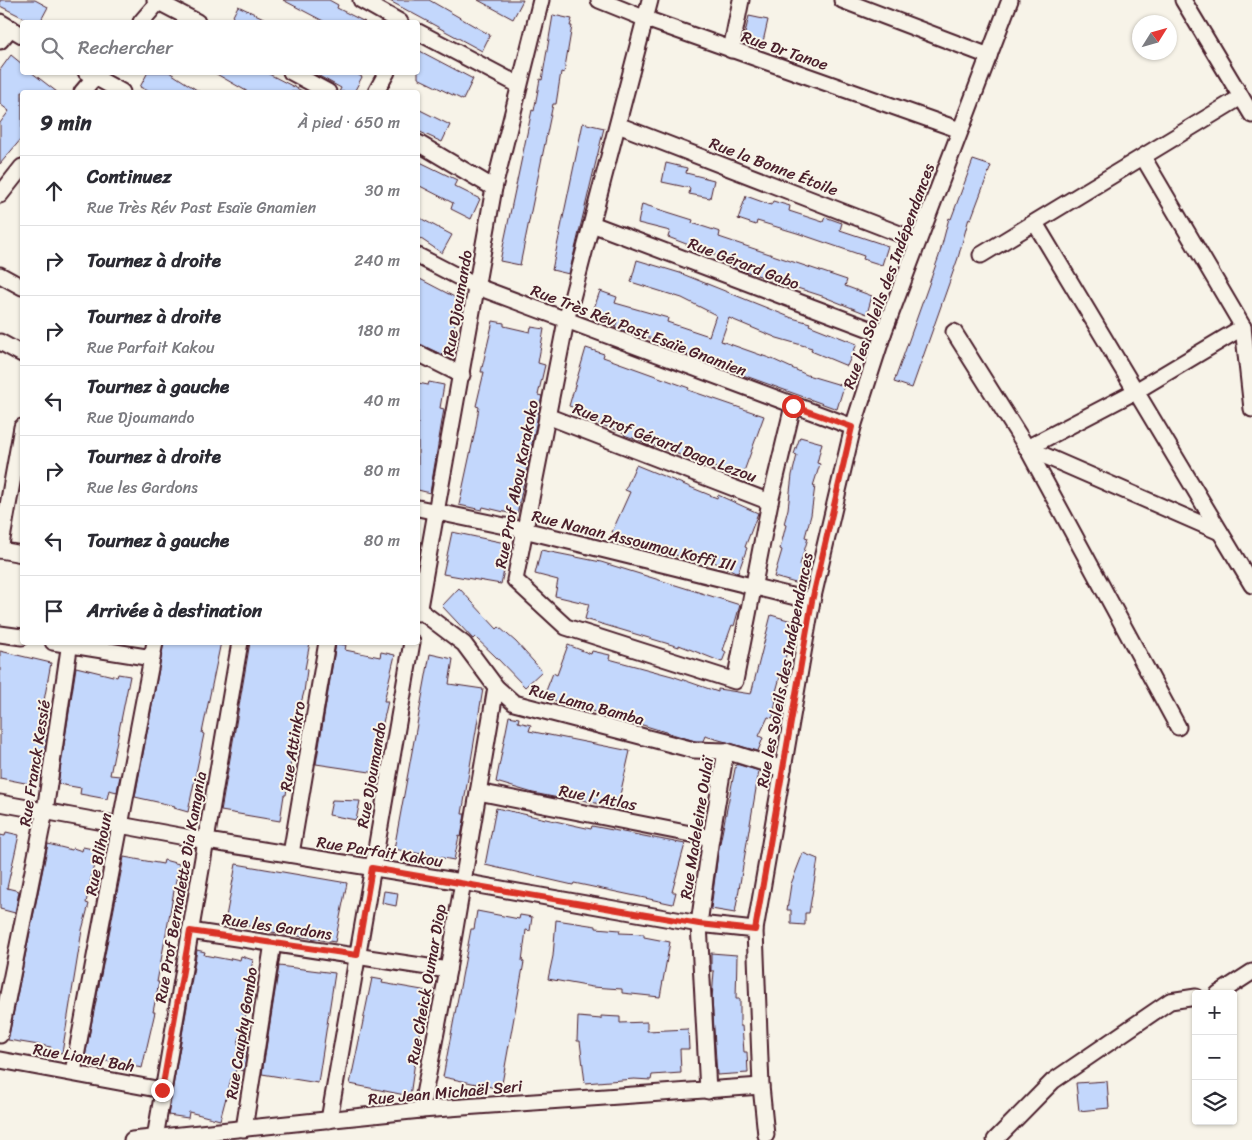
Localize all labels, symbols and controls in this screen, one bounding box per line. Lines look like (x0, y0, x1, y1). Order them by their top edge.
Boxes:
north arrow (1132, 15, 1177, 60)
search box (20, 20, 420, 75)
street label: Rue Dr Tanoe (737, 22, 832, 79)
text: Rechercher (78, 31, 173, 64)
icon: search (38, 34, 66, 62)
text: 9 min (40, 104, 92, 142)
text: À pied · 650 m (298, 108, 400, 137)
street label: Rue la Bonne Étoile (705, 128, 843, 204)
street label: Rue les Soleils des Indépendances (834, 159, 943, 393)
text: Continuez (87, 160, 172, 193)
text: 30 m (365, 176, 400, 205)
icon: ahead (40, 177, 68, 205)
text: Rue Très Rév Past Esaïe Gnamien (87, 193, 316, 222)
street label: Rue Gérard Gabo (684, 229, 804, 298)
text: Tournez à droite (87, 244, 221, 277)
text: 240 m (354, 246, 400, 275)
icon: right (40, 247, 68, 275)
street label: Rue Djoumando (434, 248, 481, 358)
street label: Rue Très Rév Past Esaïe Gnamien (527, 276, 751, 385)
text: Tournez à droite (87, 300, 221, 333)
text: 180 m (357, 316, 400, 345)
icon: right (40, 317, 68, 345)
text: Rue Parfait Kakou (87, 333, 215, 362)
text: Tournez à gauche (87, 370, 229, 403)
text: 40 m (363, 386, 400, 415)
icon: left (40, 387, 68, 415)
street label: Rue Prof Gérard Dago Lezou (568, 394, 762, 491)
route start (782, 395, 805, 418)
street label: Rue Prof Abou Karakoko (486, 397, 547, 571)
text: Rue Djoumando (87, 403, 194, 432)
text: Tournez à droite (87, 440, 221, 473)
text: 80 m (364, 456, 400, 485)
icon: right (40, 457, 68, 485)
text: Rue les Gardons (87, 473, 198, 502)
street label: Rue Nanan Assoumou Koffi III (529, 501, 739, 580)
text: Tournez à gauche (87, 524, 229, 557)
text: 80 m (364, 526, 400, 555)
icon: left (40, 527, 68, 555)
street label: Rue les Soleils des Indépendances (748, 550, 822, 790)
text: Arrivée à destination (87, 594, 262, 627)
icon: arrive (40, 597, 68, 625)
street label: Rue Lama Bamba (526, 675, 647, 734)
street label: Rue Franck Kessié (10, 698, 59, 828)
street label: Rue Attinkro (271, 699, 314, 793)
street label: Rue Djoumando (348, 720, 395, 830)
street label: Rue Madeleine Oulaï (671, 753, 722, 901)
street label: Rue Prof Bernadette Dia Kamgnia (146, 769, 215, 1005)
street label: Rue l'Atlas (557, 776, 640, 819)
street label: Rue Blihoun (76, 810, 121, 898)
street label: Rue Parfait Kakou (315, 827, 446, 876)
street label: Rue Cheick Oumar Diop (398, 901, 455, 1067)
street label: Rue les Gardons (220, 904, 334, 949)
street label: Rue Cauphy Gombo (217, 965, 266, 1101)
map controls (1192, 990, 1237, 1125)
button: + (1192, 990, 1237, 1035)
street label: Rue Lionel Bah (31, 1034, 137, 1081)
button: − (1192, 1035, 1237, 1080)
street label: Rue Jean Michaël Seri (367, 1071, 524, 1114)
route end (151, 1079, 174, 1102)
button: layers (1192, 1080, 1237, 1125)

